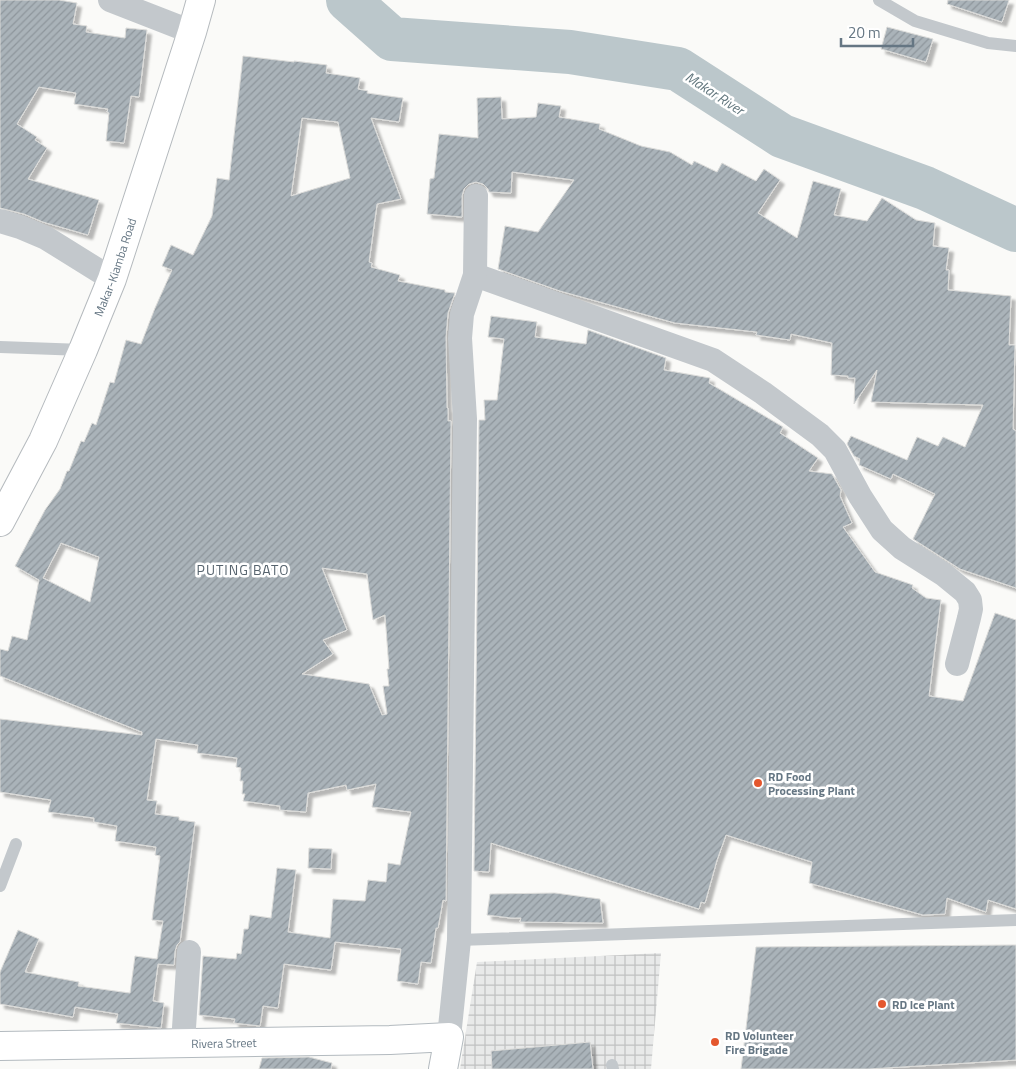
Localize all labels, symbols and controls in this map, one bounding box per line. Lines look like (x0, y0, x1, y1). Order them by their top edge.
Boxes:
scale bar (841, 15, 914, 47)
text: 20 m (848, 21, 881, 44)
water label: Makar River (682, 66, 750, 121)
street label: Makar-Kiamba Road (88, 215, 141, 319)
district label: PUTING BATO (197, 559, 289, 580)
place label: RD Food Processing Plant (768, 767, 856, 800)
marker: RD Food Processing Plant (752, 777, 764, 789)
place label: RD Ice Plant (892, 995, 955, 1014)
marker: RD Ice Plant (876, 998, 888, 1010)
place label: RD Volunteer Fire Brigade (725, 1026, 794, 1059)
street label: Rivera Street (191, 1033, 258, 1053)
marker: RD Volunteer Fire Brigade (709, 1036, 721, 1048)

